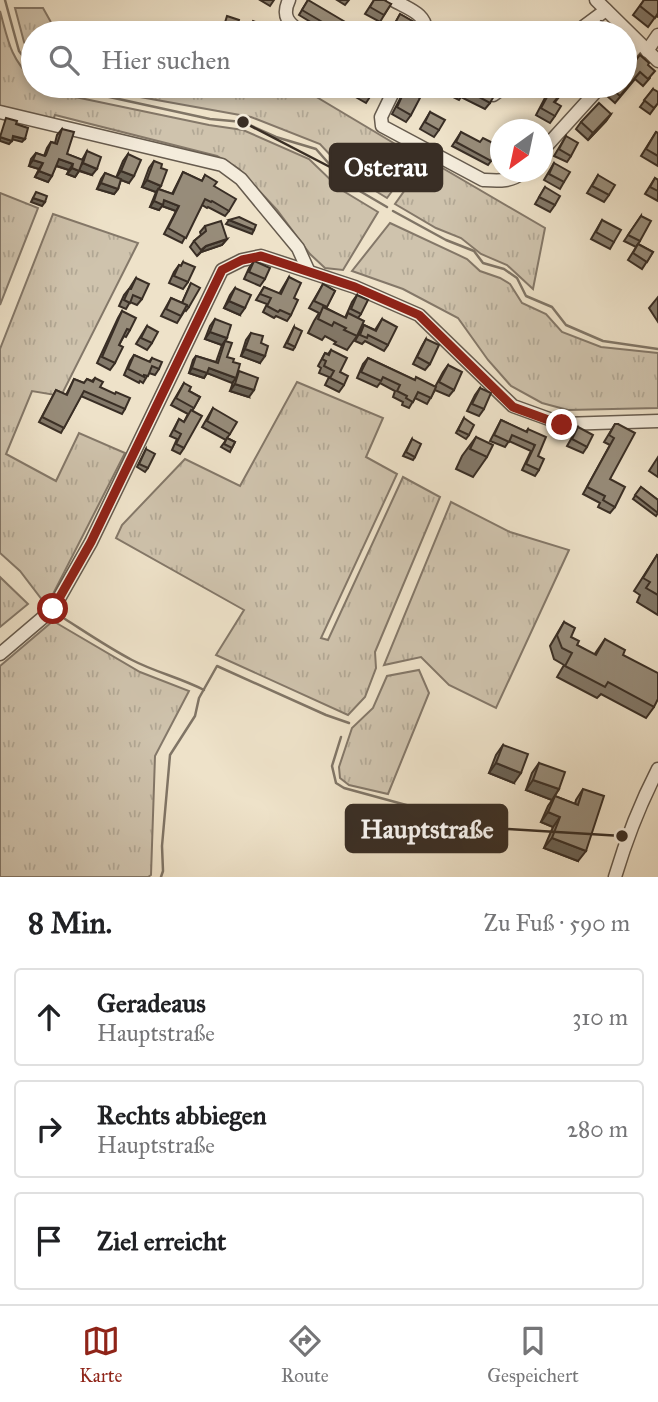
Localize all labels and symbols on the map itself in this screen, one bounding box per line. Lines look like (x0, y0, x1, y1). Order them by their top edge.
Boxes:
north arrow (490, 119, 553, 182)
callout: Osterau (330, 144, 442, 191)
text: Osterau (344, 151, 428, 183)
route end (546, 409, 577, 440)
route start (37, 593, 68, 624)
callout: Hauptstraße (346, 805, 507, 852)
text: Hauptstraße (360, 813, 494, 845)

